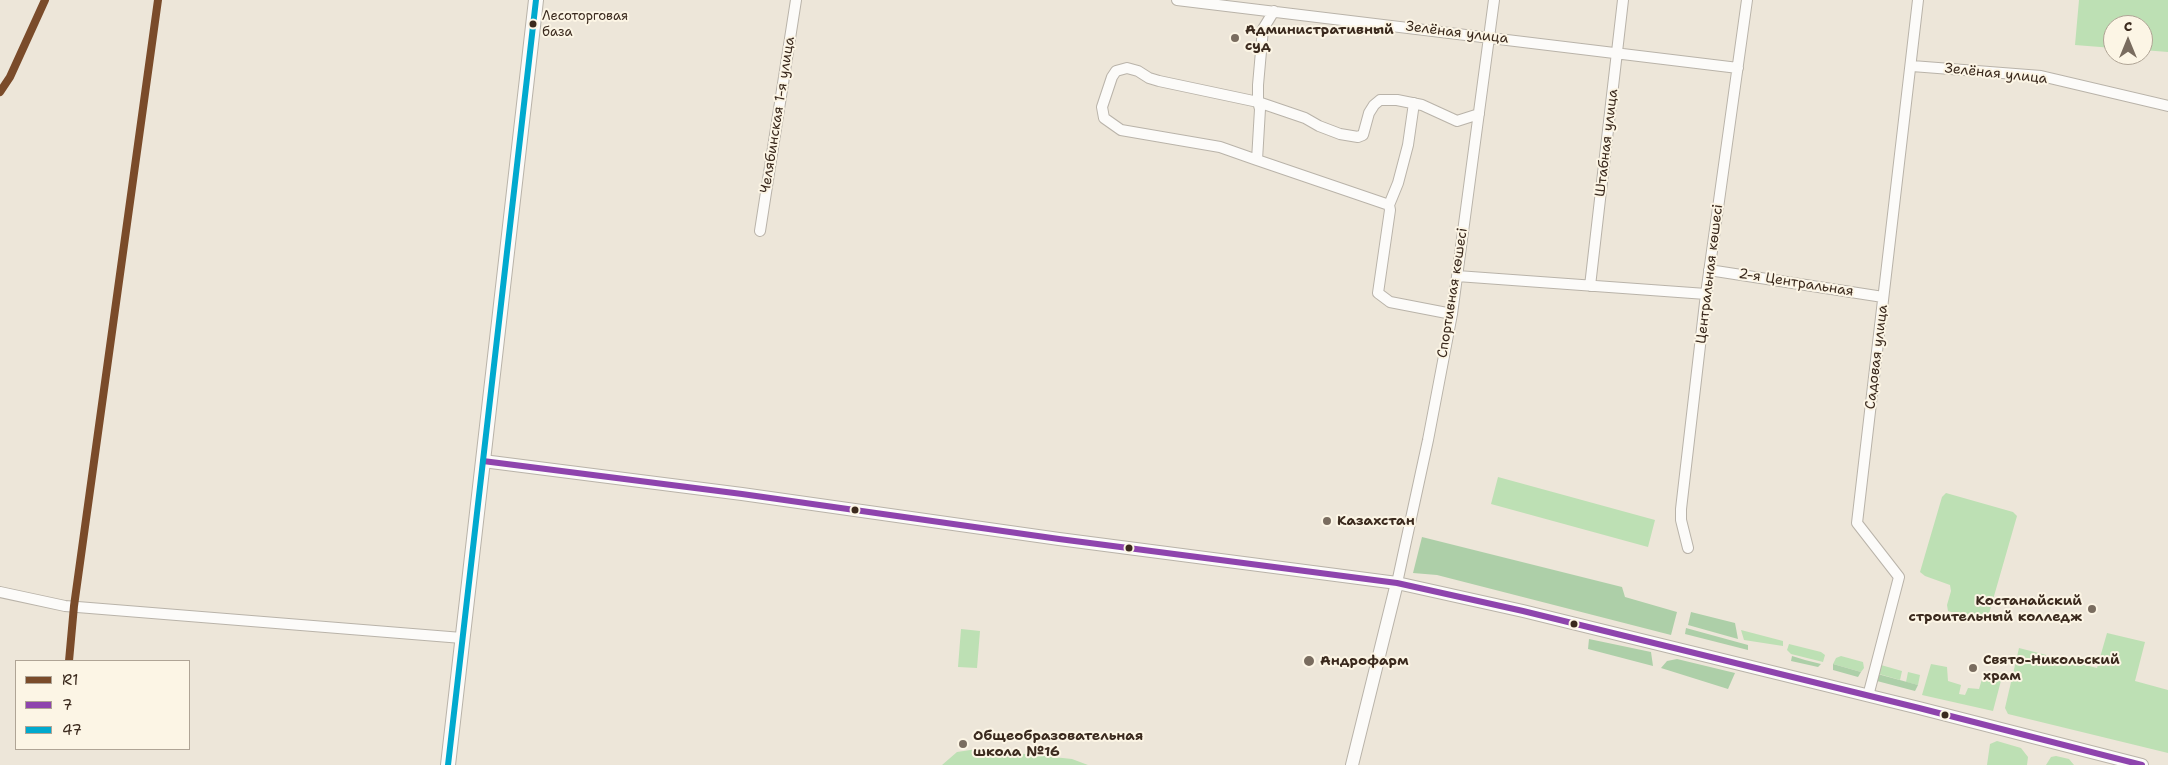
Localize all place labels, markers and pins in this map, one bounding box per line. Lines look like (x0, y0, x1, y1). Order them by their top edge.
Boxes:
place label: Лесоторговая база (542, 9, 628, 40)
marker: Лесоторговая база (528, 19, 538, 29)
place label: Административный суд (1245, 22, 1394, 54)
marker: Административный суд (1229, 32, 1241, 44)
unlabelled marker (850, 505, 860, 515)
place label: Казахстан (1337, 513, 1415, 529)
marker: Казахстан (1321, 515, 1333, 527)
unlabelled marker (1124, 543, 1134, 553)
place label: Костанайский строительный колледж (1908, 593, 2082, 626)
marker: Костанайский строительный колледж (2086, 603, 2098, 615)
unlabelled marker (1569, 619, 1579, 629)
place label: Свято-Никольский храм (1983, 652, 2120, 684)
place label: Андрофарм (1320, 653, 1409, 669)
marker: Андрофарм (1302, 654, 1316, 668)
marker: Свято-Никольский храм (1967, 662, 1979, 674)
unlabelled marker (1940, 710, 1950, 720)
place label: Общеобразовательная школа №16 (973, 728, 1143, 760)
marker: Общеобразовательная школа №16 (957, 738, 969, 750)

